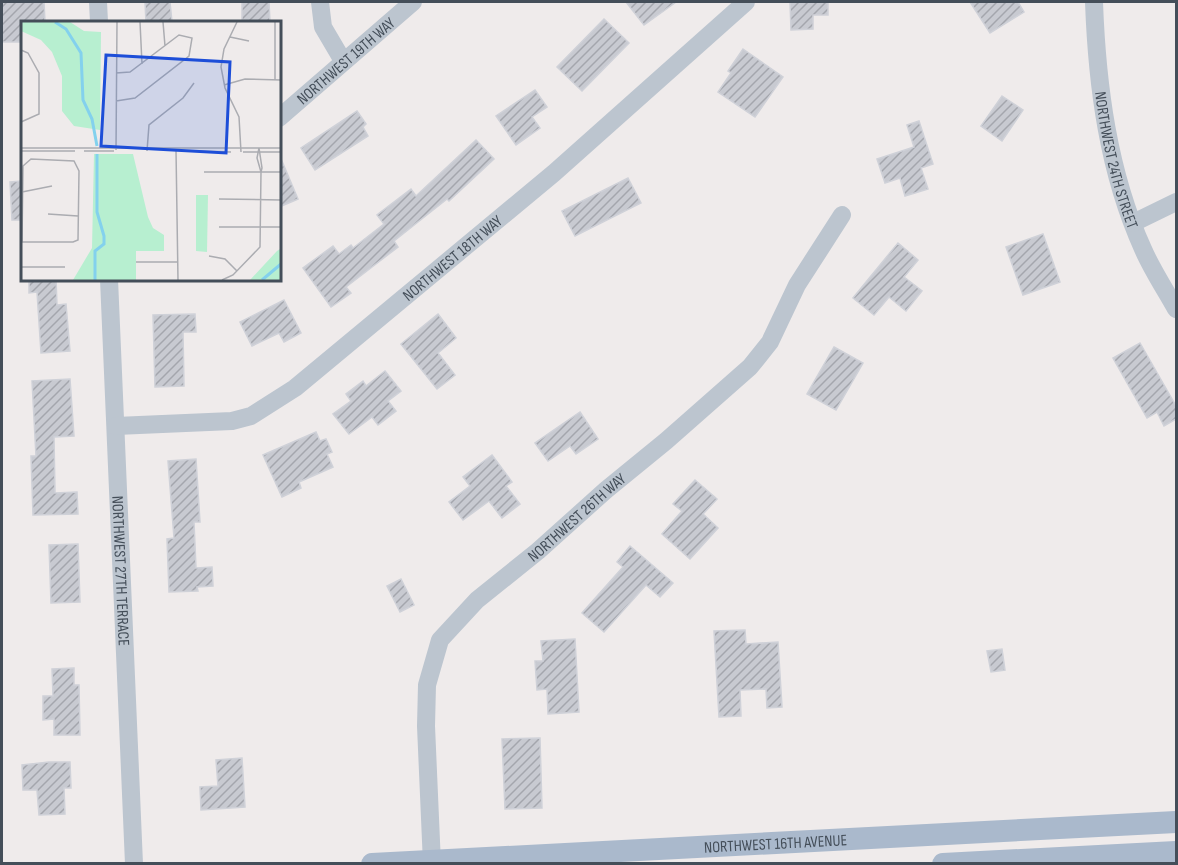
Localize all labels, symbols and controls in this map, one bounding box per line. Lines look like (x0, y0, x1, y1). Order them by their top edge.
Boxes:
street label: NORTHWEST 19TH WAY (294, 14, 400, 109)
inset map (21, 21, 280, 280)
street label: NORTHWEST 24TH STREET (1090, 90, 1142, 232)
street label: NORTHWEST 18TH WAY (399, 212, 507, 306)
street label: NORTHWEST 26TH WAY (525, 470, 630, 566)
street label: NORTHWEST 27TH TERRACE (107, 495, 133, 646)
street label: NORTHWEST 16TH AVENUE (704, 831, 848, 858)

